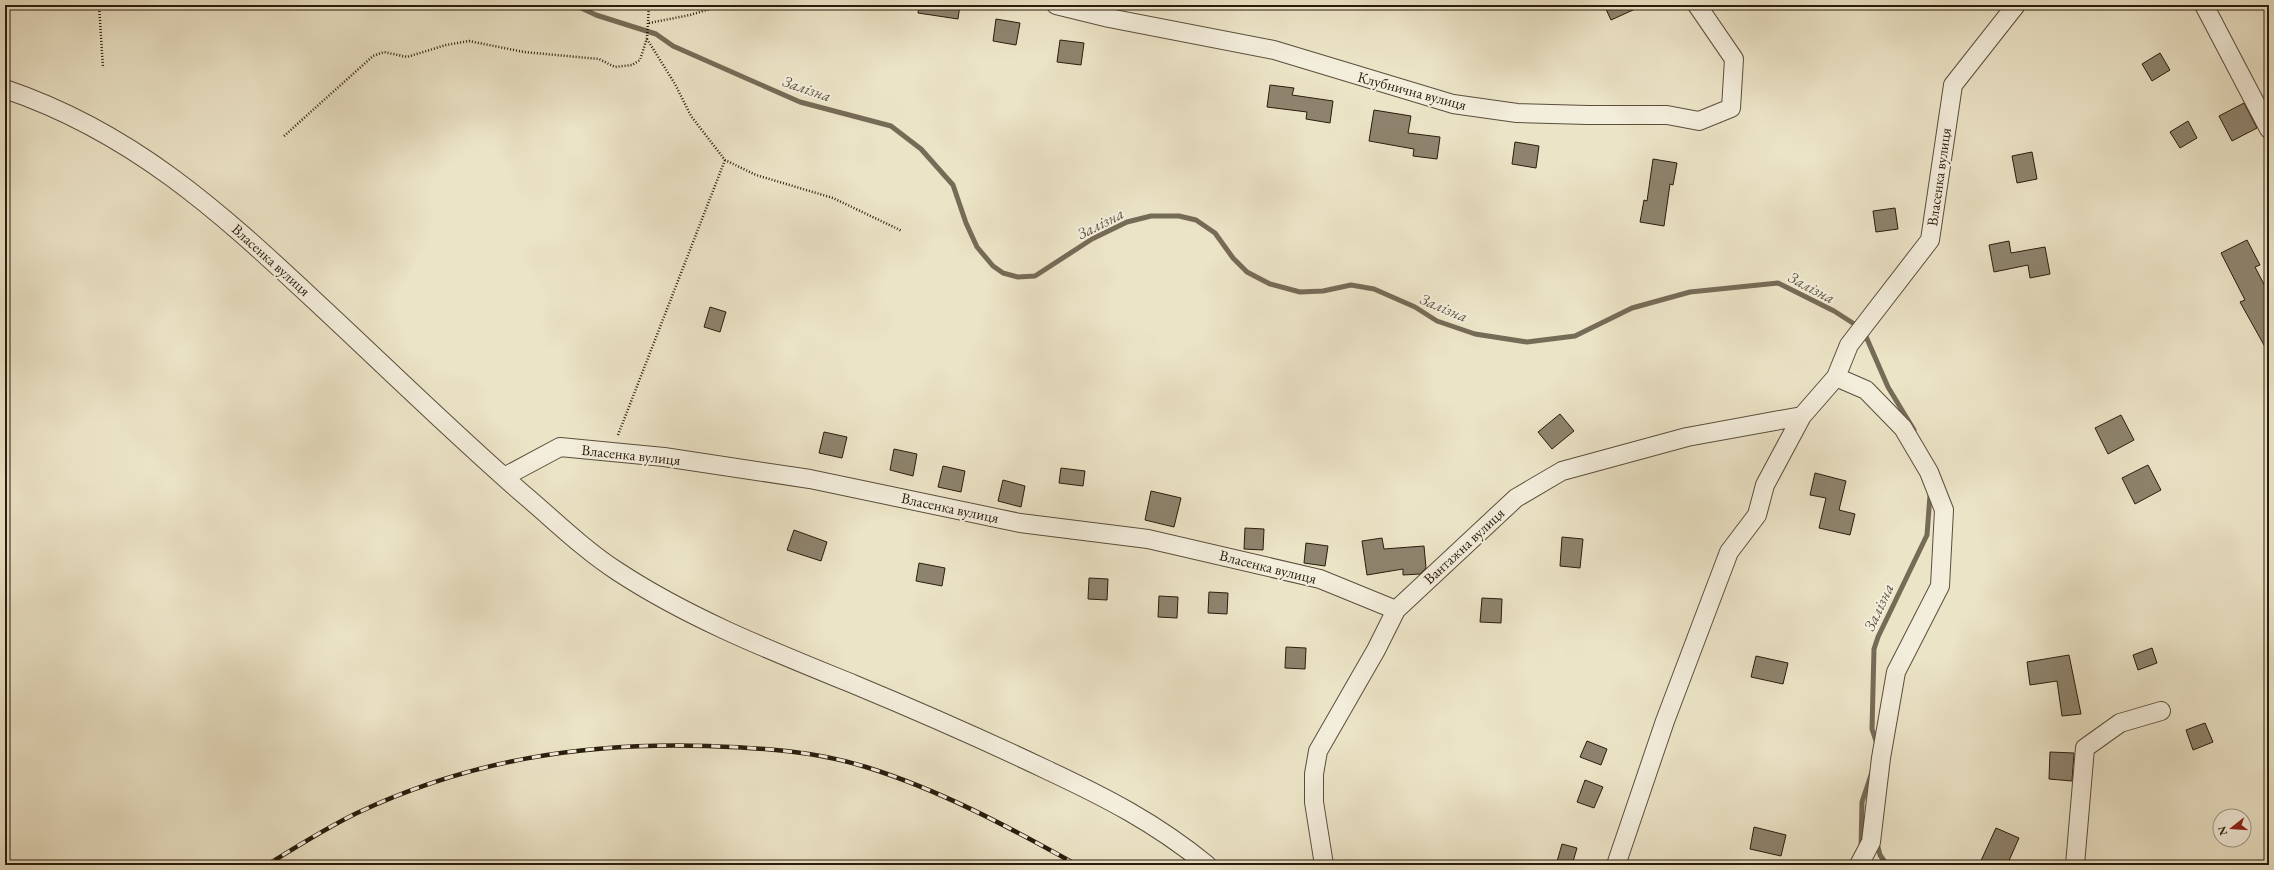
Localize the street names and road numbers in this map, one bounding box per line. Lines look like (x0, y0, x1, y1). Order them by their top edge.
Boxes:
street label: Клубнична вулиця (1356, 67, 1469, 114)
street label: Власенка вулиця (1922, 126, 1955, 227)
street label: Власенка вулиця (228, 219, 315, 300)
street label: Власенка вулиця (581, 440, 682, 469)
street label: Власенка вулиця (900, 488, 1001, 527)
street label: Вантажна вулиця (1419, 503, 1508, 588)
street label: Власенка вулиця (1218, 545, 1319, 588)

